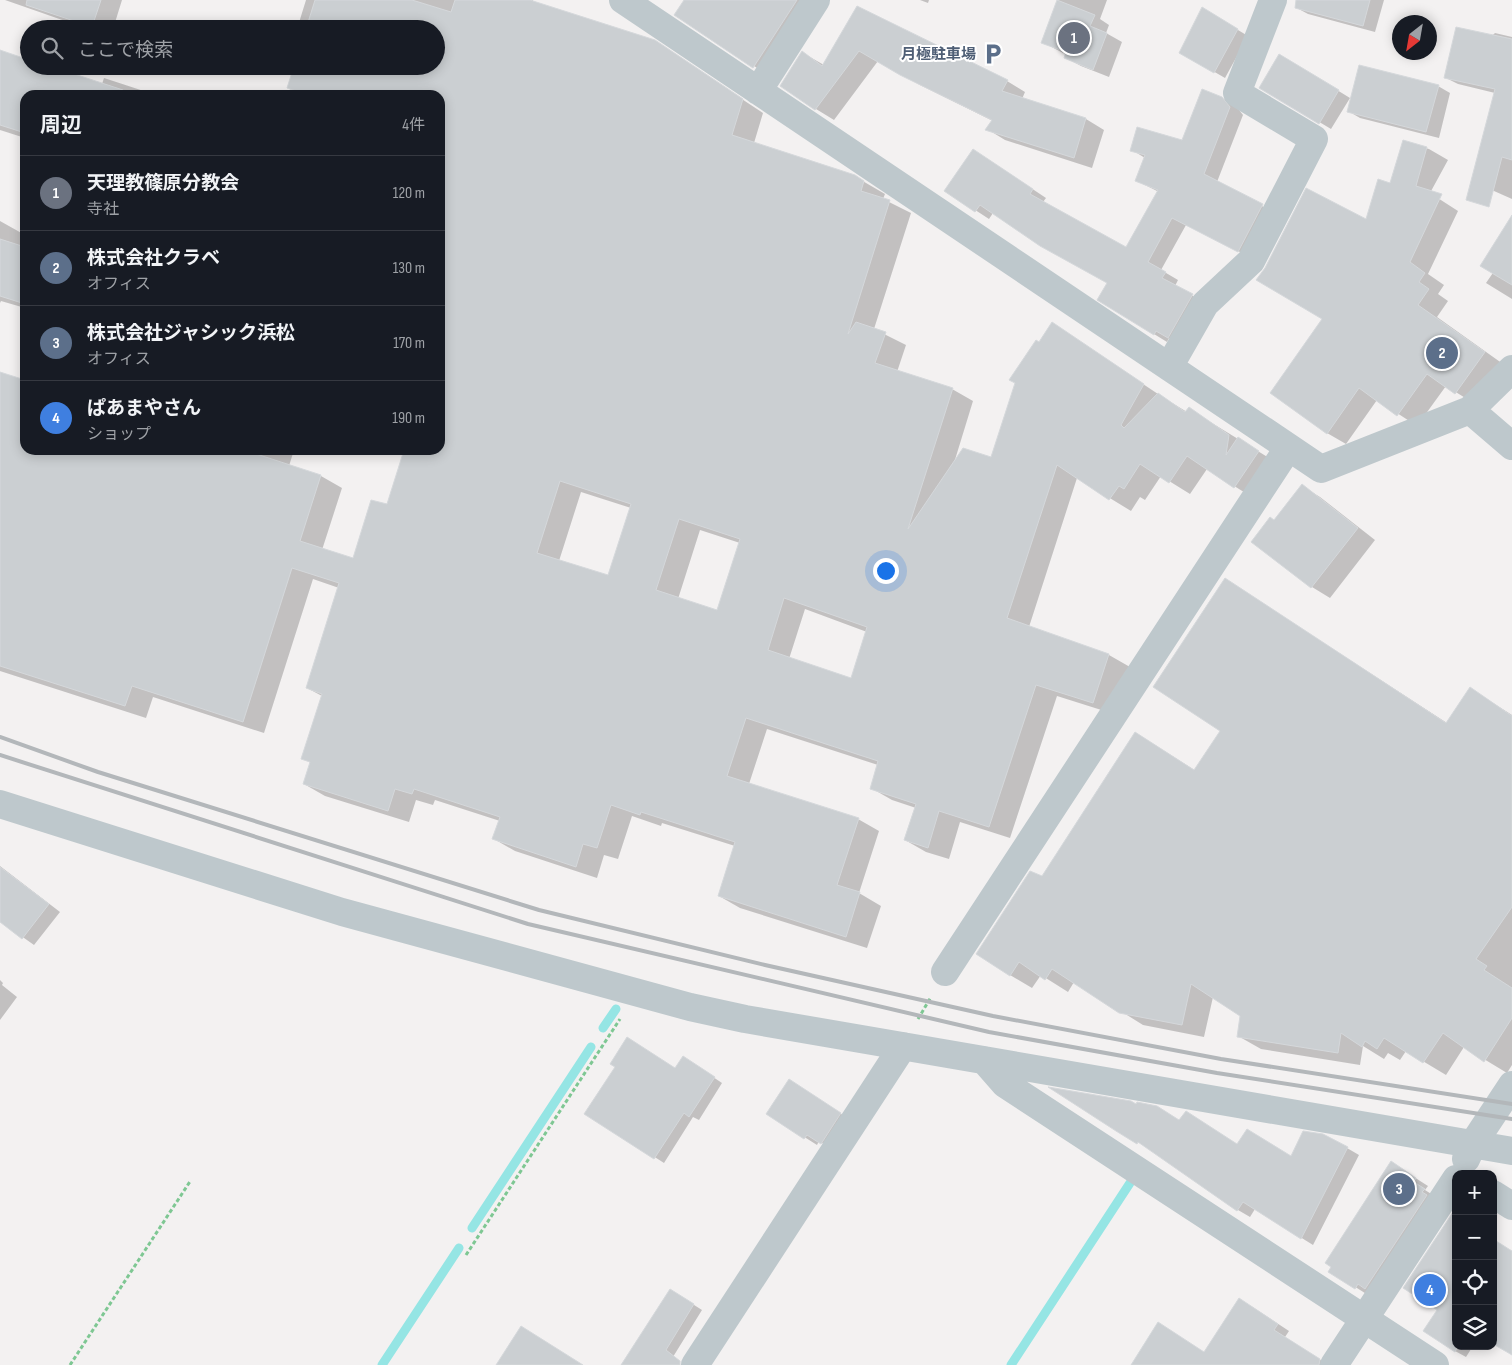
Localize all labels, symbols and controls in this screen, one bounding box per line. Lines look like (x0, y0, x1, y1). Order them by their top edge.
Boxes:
north arrow (1392, 15, 1437, 60)
pin: 1 (1058, 19, 1090, 57)
search box (20, 20, 445, 75)
icon: search (38, 34, 66, 62)
text: ここで検索 (78, 39, 173, 62)
parking icon: 月極駐車場 (980, 41, 1006, 67)
place label: 月極駐車場 (901, 45, 976, 64)
text: 周辺 (40, 113, 82, 138)
text: 4件 (402, 116, 425, 135)
text: 天理教篠原分教会 (87, 172, 239, 195)
text: 1 (53, 184, 59, 203)
text: 120 m (393, 184, 425, 203)
text: 寺社 (87, 200, 119, 219)
text: 株式会社クラベ (87, 247, 220, 270)
text: 2 (52, 259, 60, 278)
text: 130 m (393, 259, 425, 278)
text: オフィス (87, 275, 151, 294)
text: 株式会社ジャシック浜松 (87, 322, 295, 345)
text: 3 (52, 334, 60, 353)
text: 170 m (393, 334, 425, 353)
pin: 2 (1426, 334, 1458, 372)
text: オフィス (87, 350, 151, 369)
text: ぱあまやさん (87, 397, 201, 420)
text: 4 (52, 409, 60, 428)
text: 190 m (392, 409, 425, 428)
text: ショップ (87, 425, 151, 444)
your location (873, 558, 899, 584)
pin: 3 (1383, 1170, 1415, 1208)
map controls (1452, 1170, 1497, 1350)
button: + (1452, 1170, 1497, 1215)
button: − (1452, 1215, 1497, 1260)
button: locate (1452, 1260, 1497, 1305)
pin: 4 (1414, 1271, 1446, 1309)
button: layers (1452, 1305, 1497, 1350)

